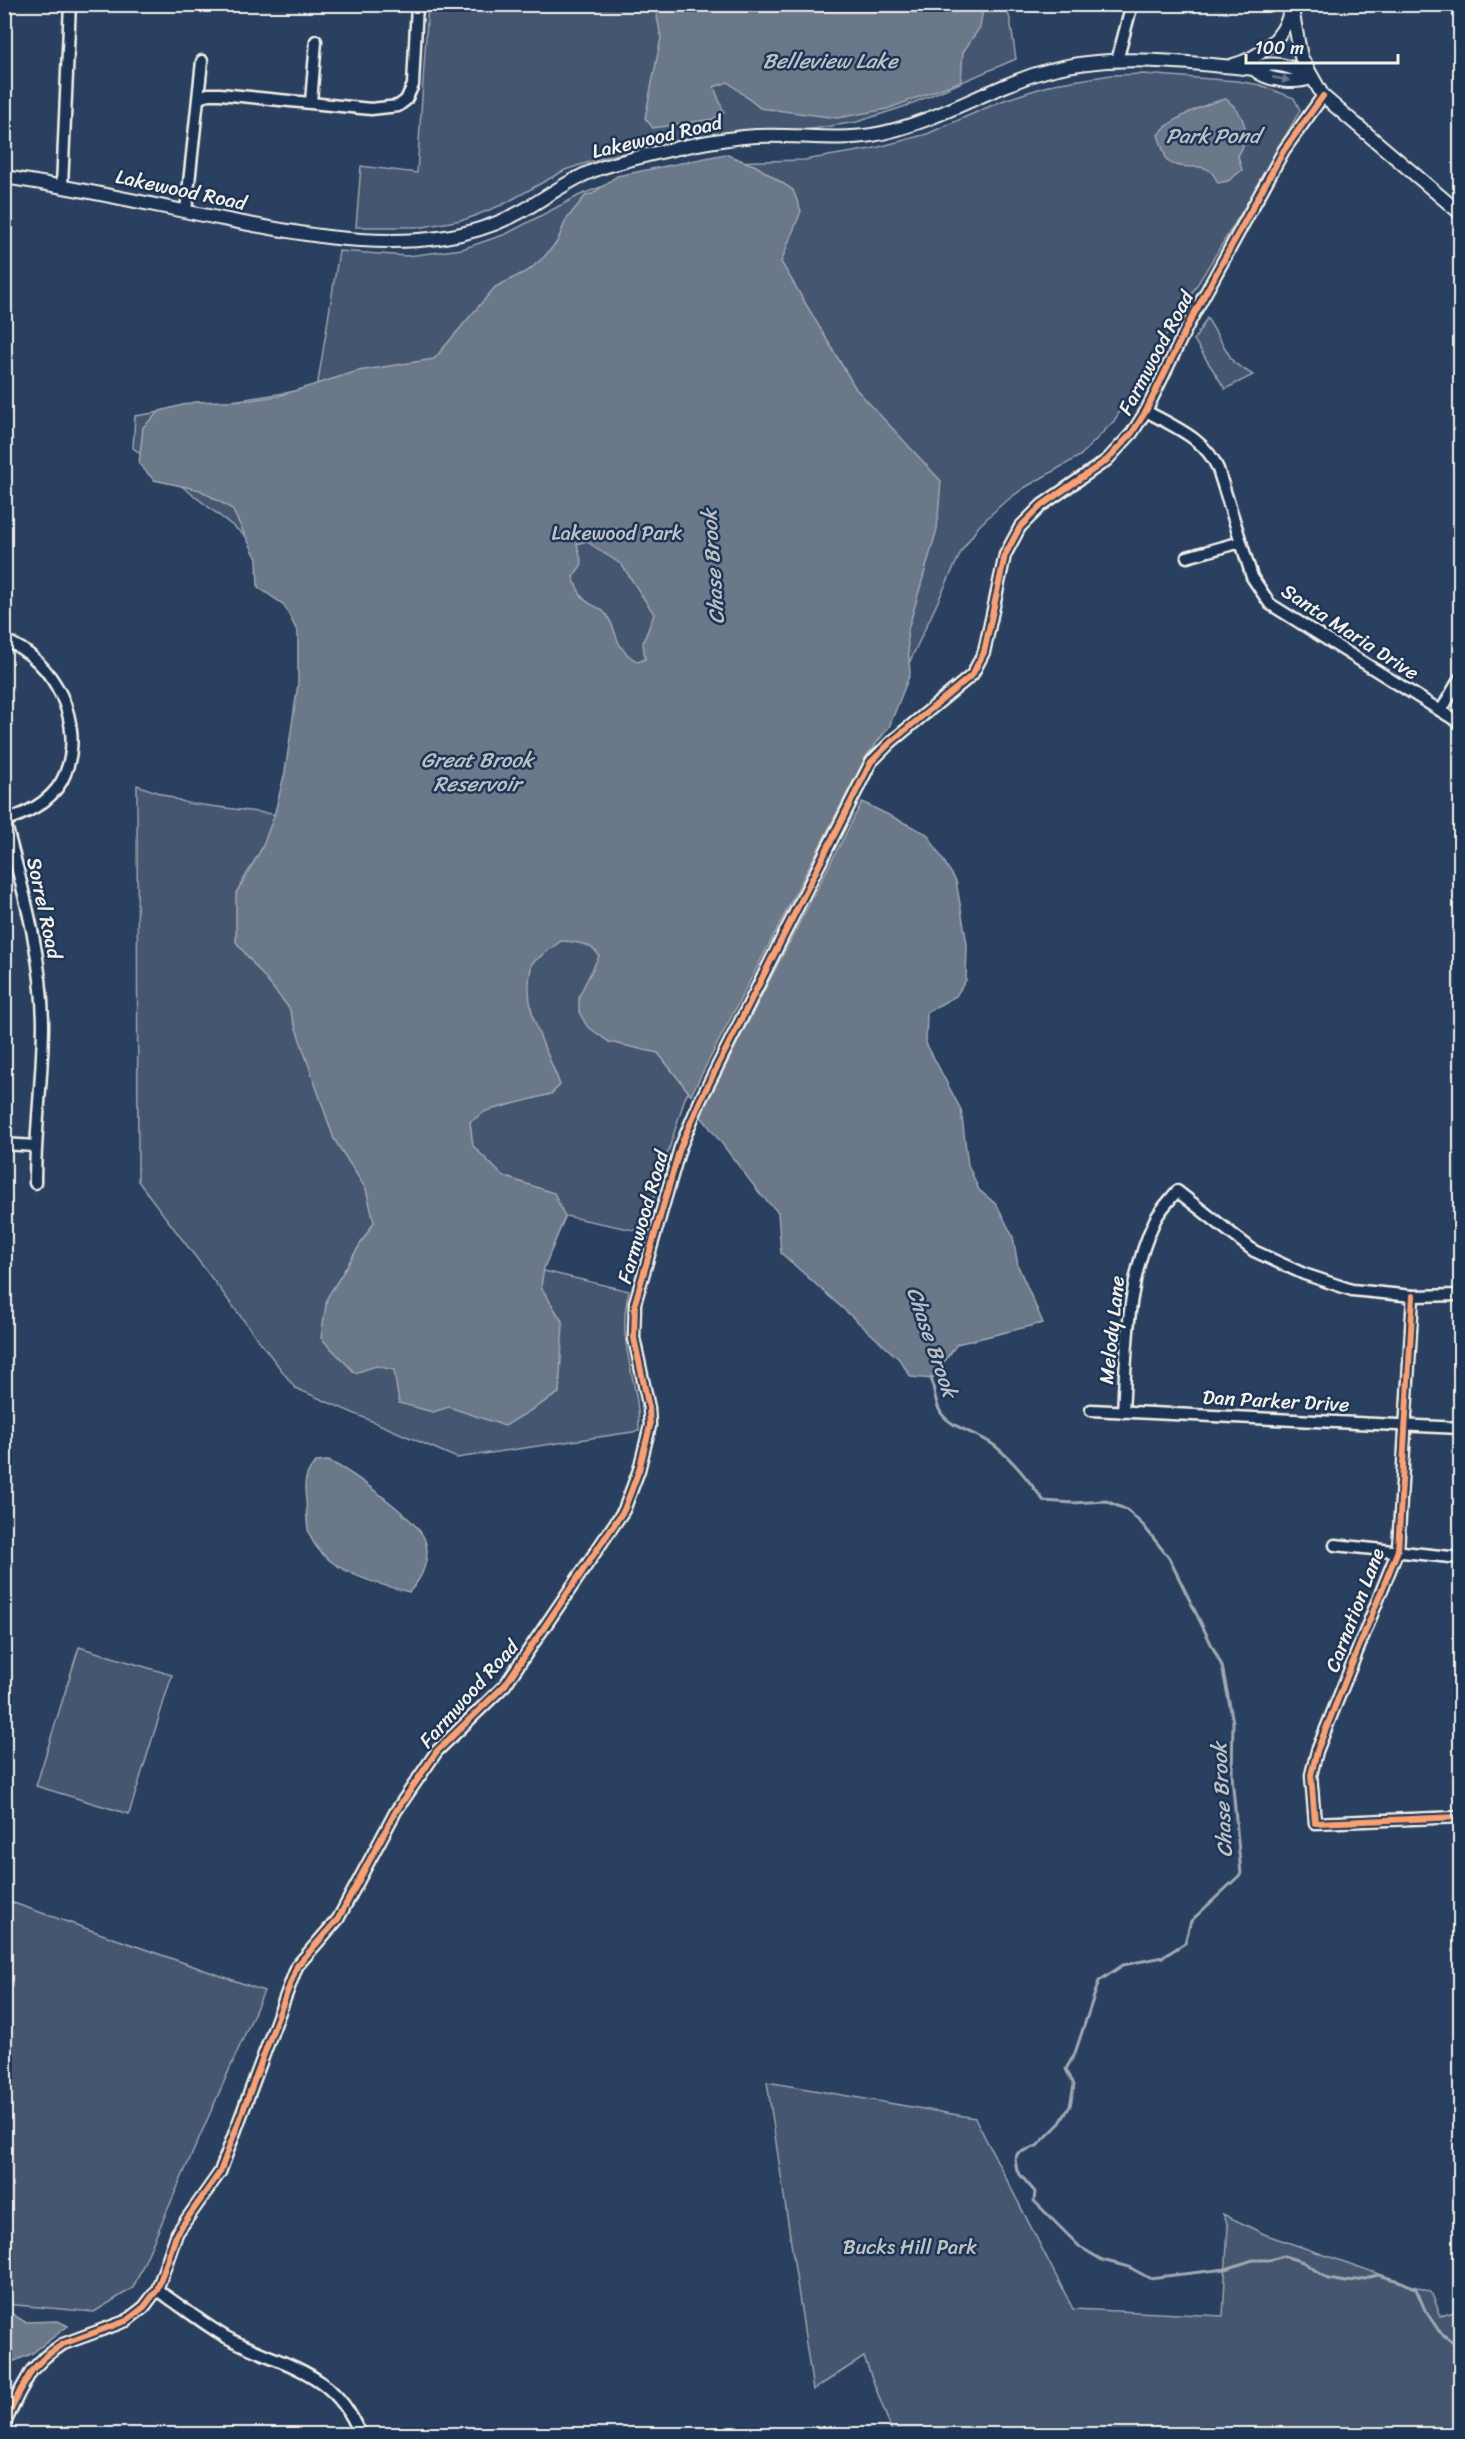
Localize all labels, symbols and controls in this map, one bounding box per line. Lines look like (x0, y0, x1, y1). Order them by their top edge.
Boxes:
scale bar (1246, 27, 1398, 65)
text: 100 m (1255, 32, 1304, 64)
water label: Belleview Lake (763, 42, 899, 80)
one-way arrow (1272, 75, 1291, 84)
street label: Lakewood Road (588, 105, 727, 169)
water label: Park Pond (1166, 117, 1266, 155)
street label: Lakewood Road (112, 159, 251, 221)
street label: Farmwood Road (1108, 283, 1204, 422)
water label: Chase Brook (690, 506, 736, 626)
park label: Lakewood Park (552, 516, 683, 551)
street label: Santa Maria Drive (1274, 574, 1426, 690)
water label: Great Brook Reservoir (421, 741, 536, 803)
street label: Sorrel Road (16, 854, 72, 963)
street label: Farmwood Road (607, 1145, 679, 1288)
street label: Melody Lane (1089, 1274, 1135, 1386)
water label: Chase Brook (895, 1282, 970, 1405)
street label: Dan Parker Drive (1202, 1380, 1350, 1422)
street label: Carnation Lane (1315, 1542, 1395, 1677)
street label: Farmwood Road (410, 1630, 529, 1757)
water label: Chase Brook (1200, 1739, 1244, 1858)
park label: Bucks Hill Park (843, 2230, 977, 2265)

